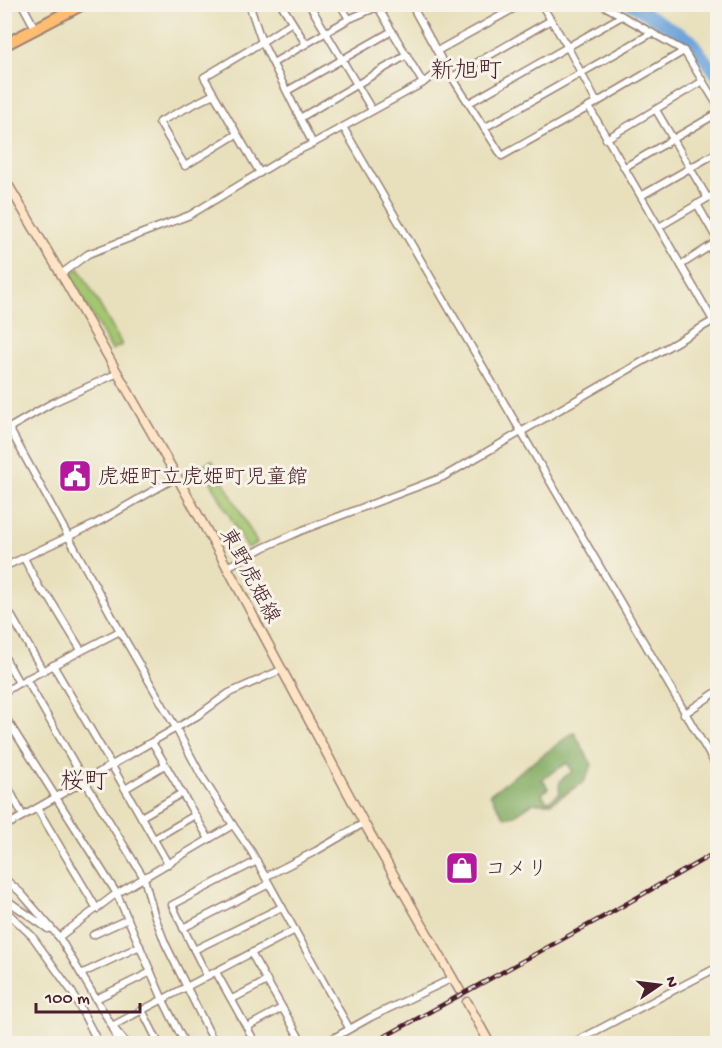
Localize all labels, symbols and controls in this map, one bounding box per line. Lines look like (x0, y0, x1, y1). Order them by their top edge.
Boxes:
district label: 新旭町 (430, 58, 502, 87)
public building icon: 虎姫町立虎姫町児童館 (57, 458, 93, 494)
place label: 虎姫町立虎姫町児童館 (98, 465, 308, 492)
street label: 東野虎姫線 (212, 523, 285, 629)
district label: 桜町 (60, 769, 108, 798)
shop icon: コメリ (444, 850, 480, 886)
place label: コメリ (485, 859, 548, 884)
north arrow (629, 955, 689, 1015)
text: N (660, 975, 681, 990)
scale bar (36, 976, 140, 1014)
text: 100 m (44, 989, 90, 1010)

